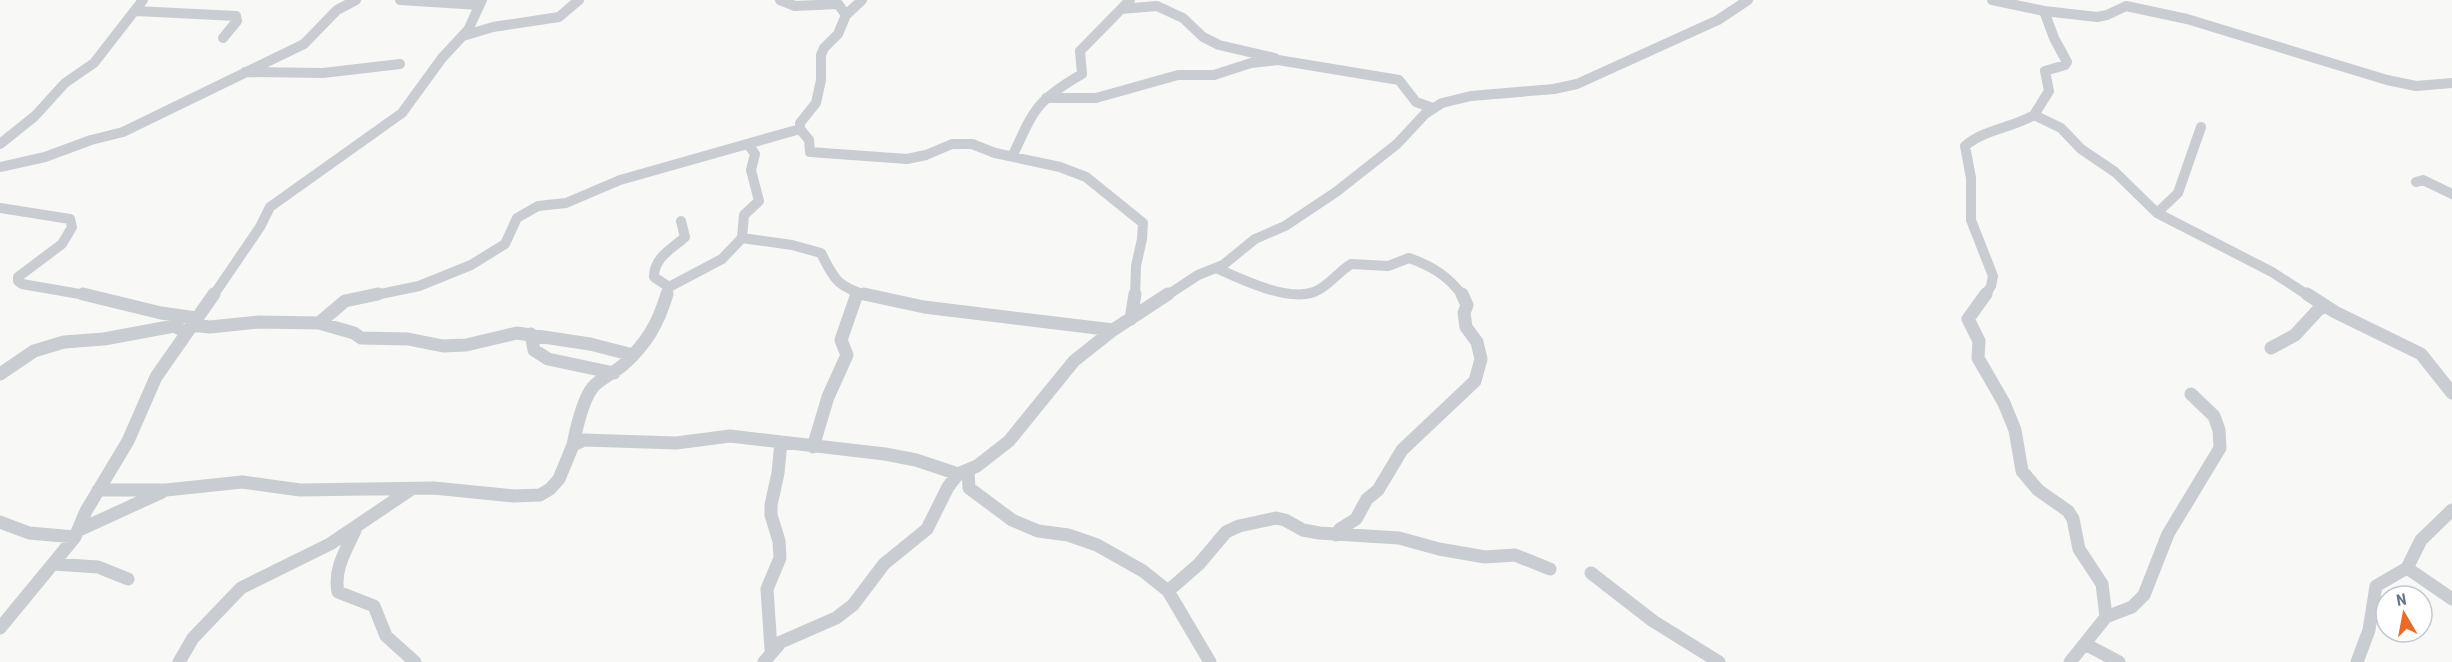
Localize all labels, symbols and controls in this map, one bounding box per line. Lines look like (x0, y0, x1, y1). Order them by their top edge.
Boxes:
north arrow (2374, 584, 2434, 644)
text: N (2395, 590, 2408, 610)

